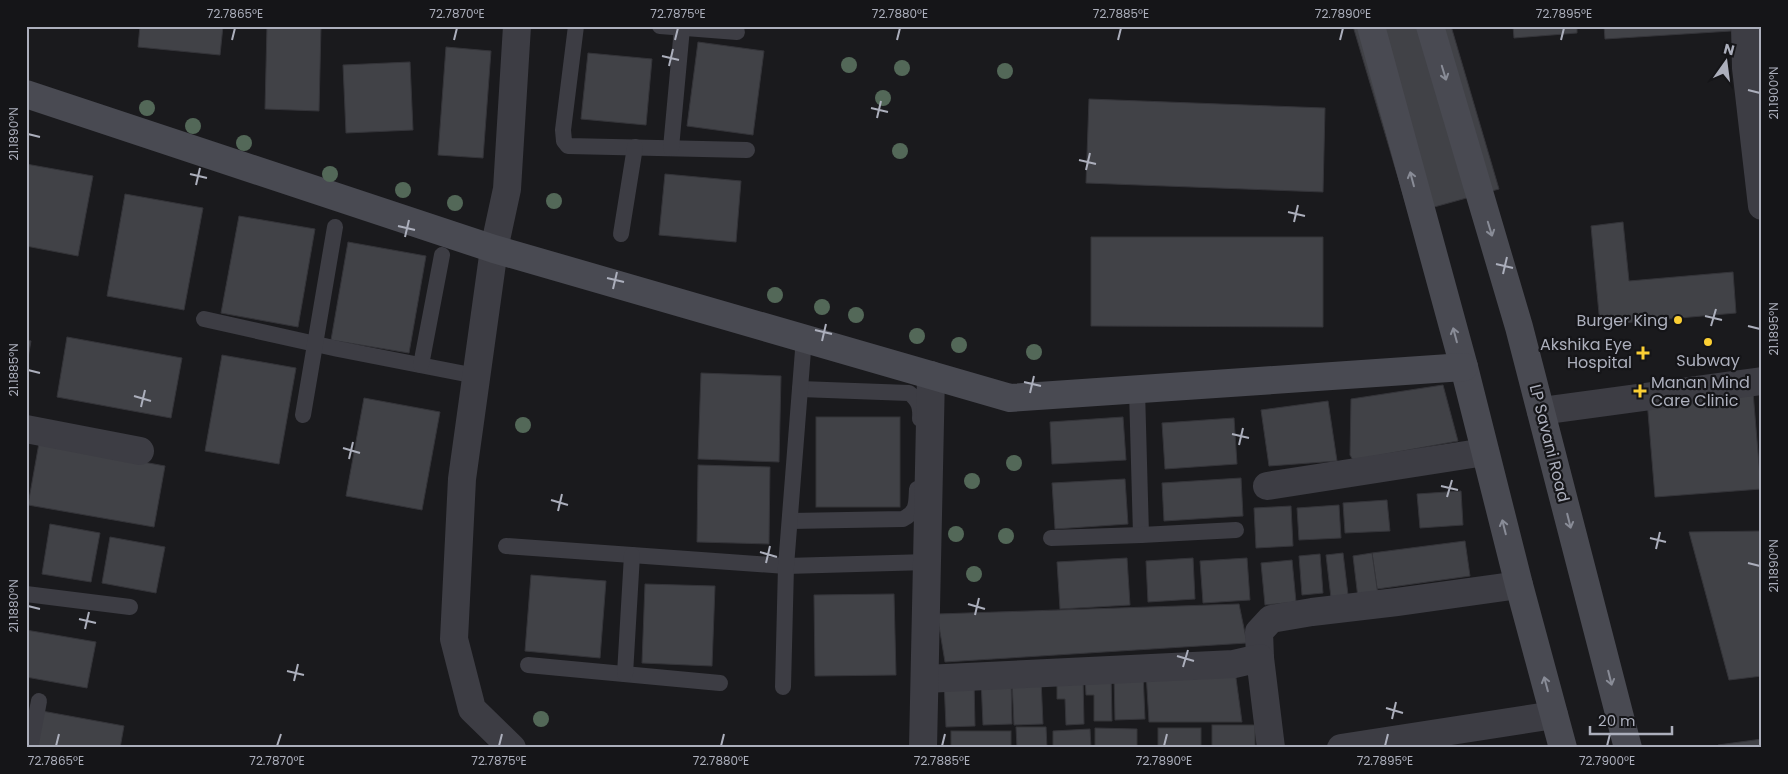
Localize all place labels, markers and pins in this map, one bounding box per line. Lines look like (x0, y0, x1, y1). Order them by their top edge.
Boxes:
place label: Burger King (1576, 309, 1668, 332)
marker: Burger King (1672, 314, 1684, 326)
place label: Akshika Eye Hospital (1540, 333, 1632, 374)
marker: Subway (1702, 336, 1714, 348)
marker: Akshika Eye Hospital (1636, 346, 1650, 360)
place label: Subway (1676, 349, 1740, 372)
place label: Manan Mind Care Clinic (1651, 371, 1750, 412)
marker: Manan Mind Care Clinic (1633, 384, 1647, 398)

